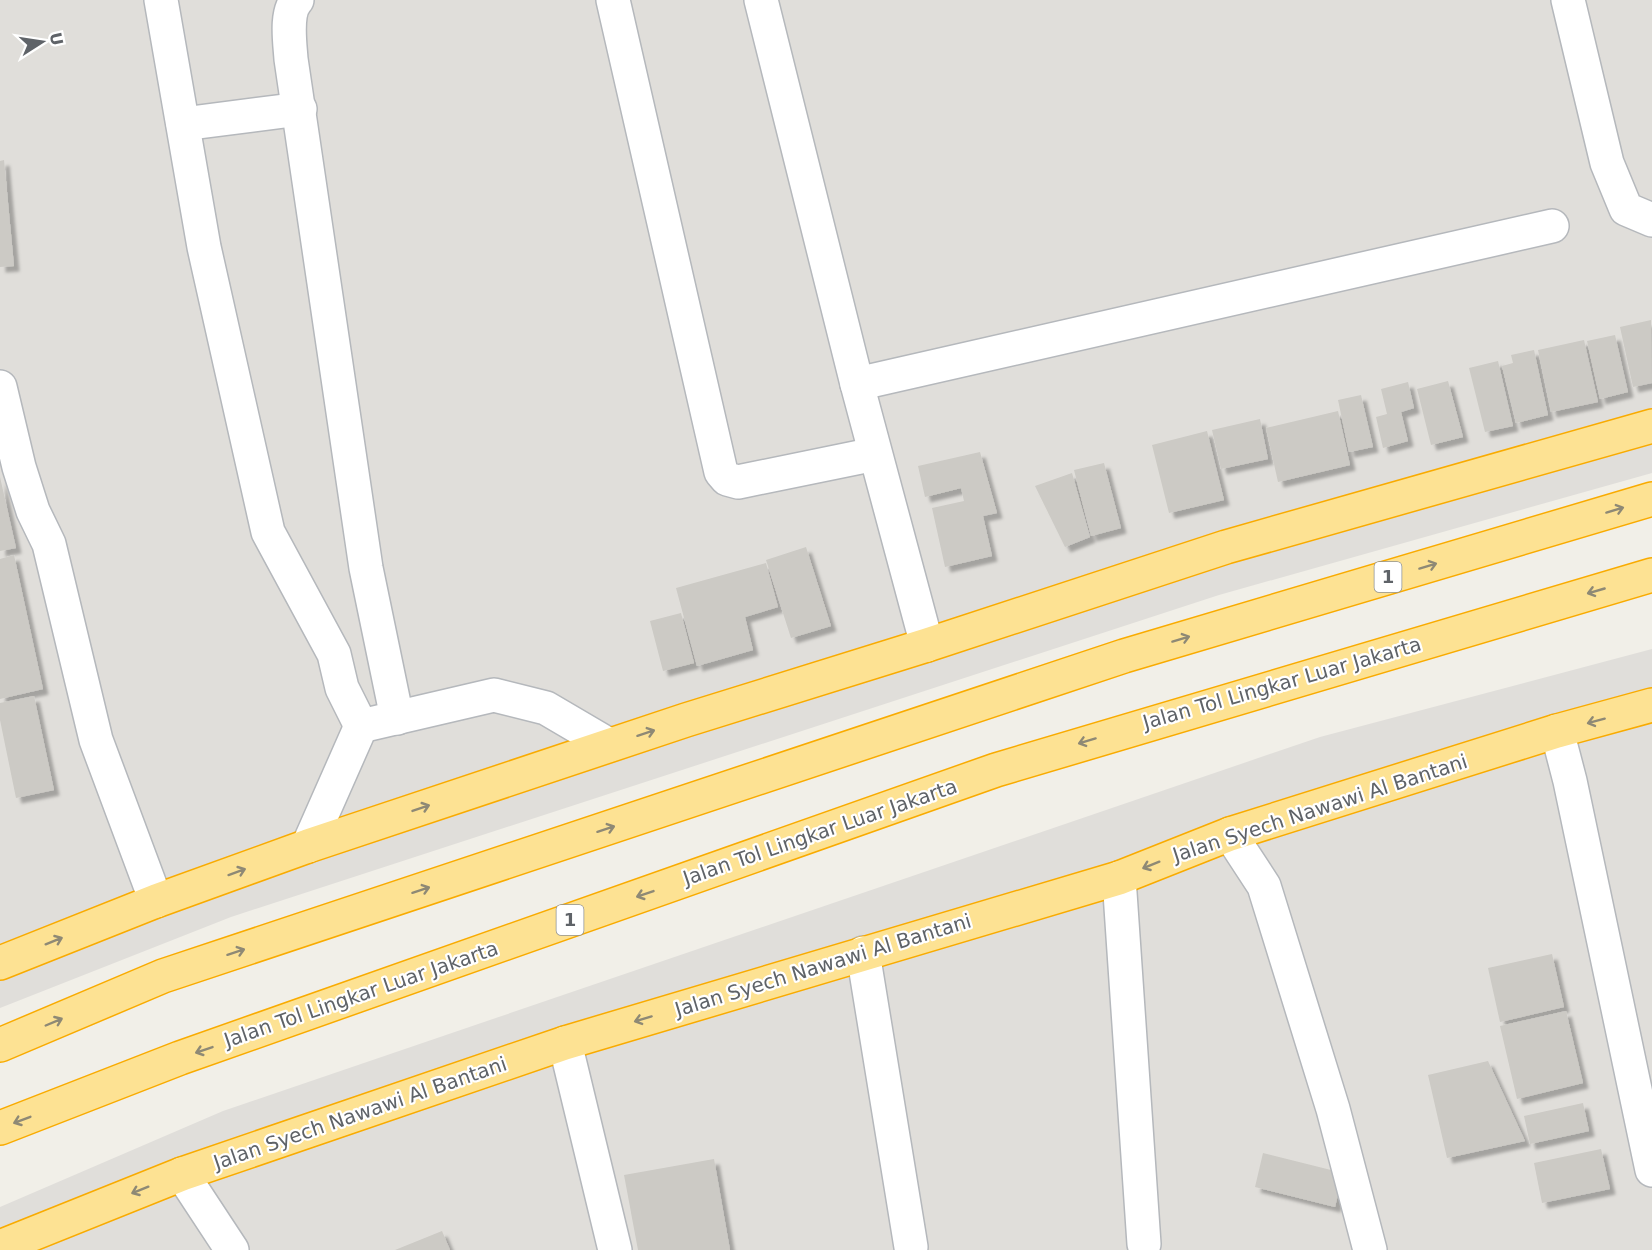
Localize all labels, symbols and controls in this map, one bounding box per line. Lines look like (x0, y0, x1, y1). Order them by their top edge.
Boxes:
north arrow (12, 12, 72, 72)
text: U (46, 31, 67, 47)
one-way arrow (1605, 504, 1624, 515)
one-way arrow (1418, 560, 1437, 571)
road number: 1 (1374, 562, 1402, 592)
one-way arrow (1587, 586, 1606, 598)
street label: Jalan Tol Lingkar Luar Jakarta (1138, 632, 1424, 735)
one-way arrow (1171, 633, 1190, 644)
one-way arrow (1586, 715, 1605, 727)
one-way arrow (636, 727, 655, 738)
one-way arrow (1078, 736, 1097, 747)
street label: Jalan Syech Nawawi Al Bantani (1168, 749, 1470, 868)
street label: Jalan Tol Lingkar Luar Jakarta (678, 774, 960, 891)
one-way arrow (411, 802, 430, 813)
one-way arrow (596, 823, 615, 834)
one-way arrow (1142, 860, 1160, 871)
one-way arrow (227, 866, 246, 877)
one-way arrow (411, 884, 430, 895)
one-way arrow (636, 889, 655, 900)
road number: 1 (556, 905, 584, 935)
street label: Jalan Syech Nawawi Al Bantani (670, 908, 974, 1022)
one-way arrow (45, 935, 63, 946)
street label: Jalan Tol Lingkar Luar Jakarta (219, 936, 501, 1053)
one-way arrow (226, 945, 245, 956)
one-way arrow (634, 1014, 653, 1025)
one-way arrow (44, 1016, 63, 1027)
one-way arrow (195, 1045, 213, 1056)
street label: Jalan Syech Nawawi Al Bantani (208, 1051, 510, 1175)
one-way arrow (13, 1115, 31, 1126)
one-way arrow (131, 1185, 150, 1196)

